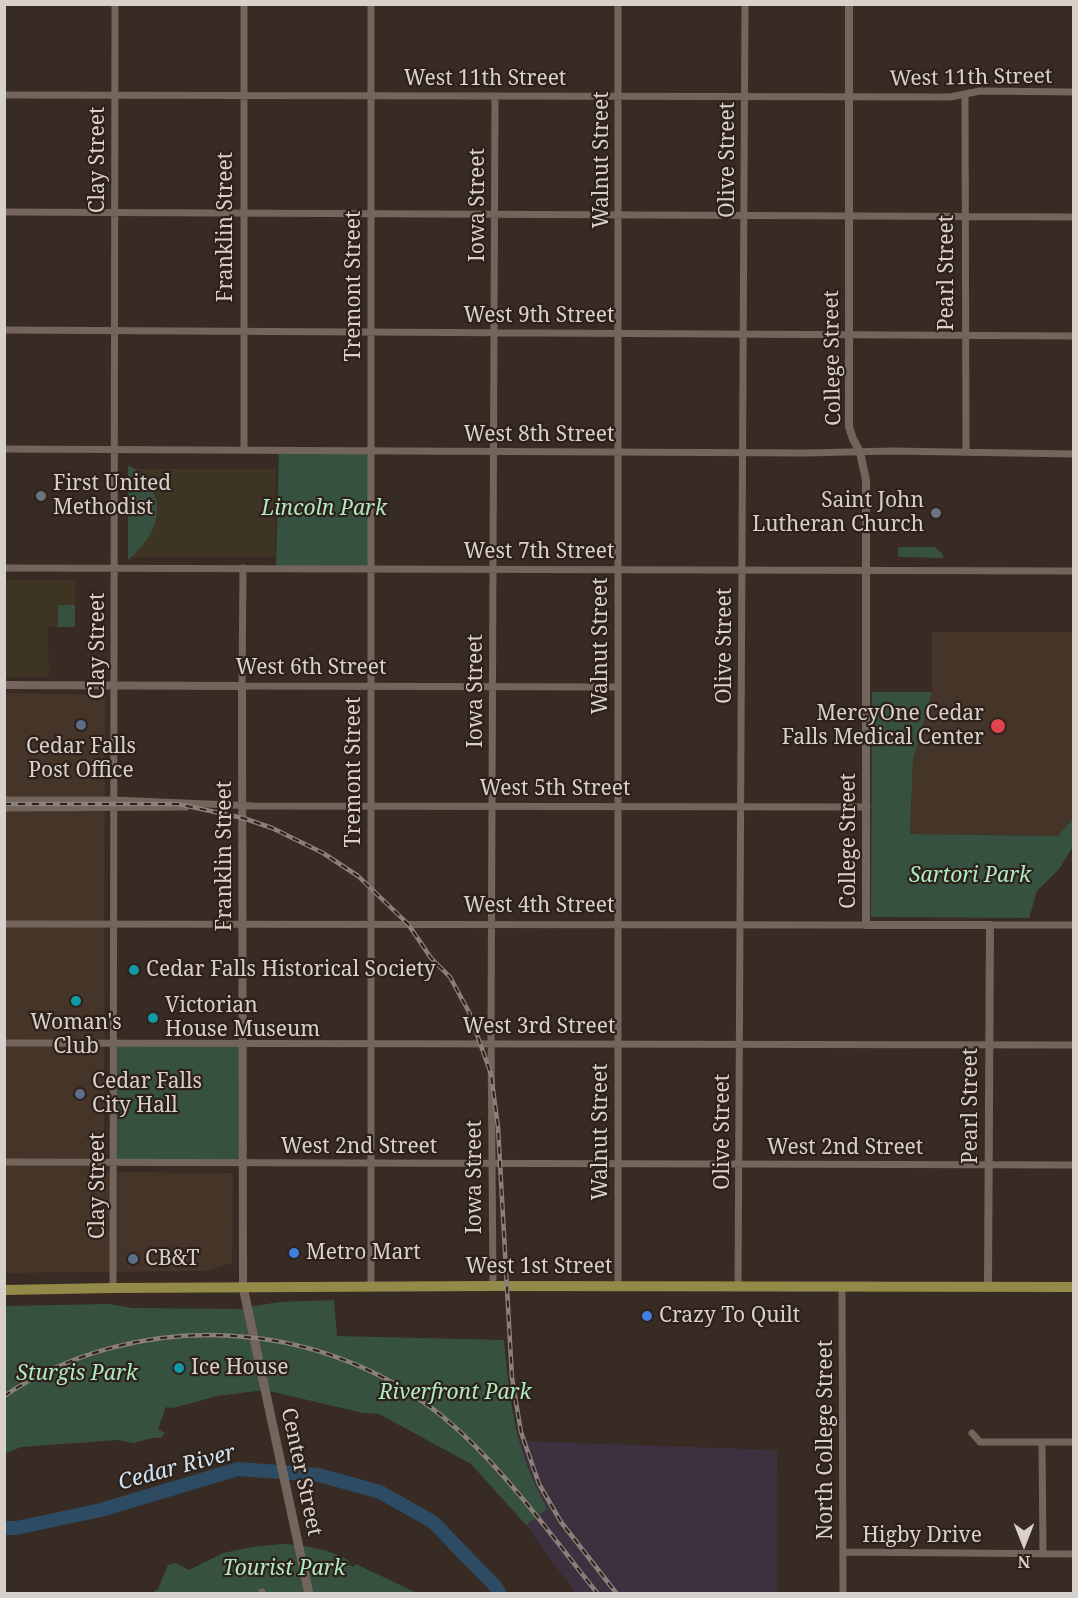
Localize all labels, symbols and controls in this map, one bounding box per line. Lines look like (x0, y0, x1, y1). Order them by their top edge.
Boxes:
street label: West 11th Street (890, 64, 1052, 92)
street label: West 11th Street (404, 66, 566, 92)
street label: Walnut Street (589, 91, 615, 229)
street label: Olive Street (715, 102, 741, 218)
street label: Clay Street (85, 107, 111, 213)
street label: Iowa Street (465, 148, 491, 262)
street label: Franklin Street (213, 152, 239, 302)
street label: Tremont Street (341, 211, 367, 361)
street label: Pearl Street (934, 215, 960, 331)
street label: College Street (819, 290, 847, 426)
street label: West 9th Street (464, 303, 614, 329)
street label: West 8th Street (464, 422, 614, 448)
place label: First United Methodist (53, 471, 171, 521)
place label: Saint John Lutheran Church (752, 488, 924, 538)
marker: First United Methodist (34, 489, 48, 503)
park label: Lincoln Park (261, 496, 387, 522)
marker: Saint John Lutheran Church (929, 506, 943, 520)
street label: West 7th Street (464, 539, 614, 565)
street label: Walnut Street (588, 577, 614, 715)
street label: Olive Street (712, 588, 738, 704)
street label: Clay Street (85, 593, 111, 699)
street label: Iowa Street (463, 634, 489, 748)
street label: West 6th Street (236, 655, 386, 681)
street label: Tremont Street (341, 697, 367, 847)
place label: MercyOne Cedar Falls Medical Center (782, 701, 984, 751)
marker: MercyOne Cedar Falls Medical Center (989, 717, 1007, 735)
marker: Cedar Falls Post Office (74, 718, 88, 732)
place label: Cedar Falls Post Office (26, 734, 136, 784)
street label: College Street (836, 773, 862, 909)
street label: West 5th Street (480, 776, 630, 802)
street label: Franklin Street (212, 781, 238, 931)
park label: Sartori Park (909, 863, 1031, 889)
street label: West 4th Street (464, 893, 614, 919)
place label: Cedar Falls Historical Society (146, 957, 436, 983)
marker: Cedar Falls Historical Society (127, 963, 141, 977)
place label: Victorian House Museum (165, 993, 320, 1043)
marker: Woman's Club (69, 994, 83, 1008)
place label: Woman's Club (30, 1010, 122, 1060)
marker: Victorian House Museum (146, 1011, 160, 1025)
street label: West 3rd Street (463, 1014, 615, 1040)
street label: Pearl Street (958, 1048, 984, 1164)
street label: Walnut Street (588, 1063, 614, 1201)
place label: Cedar Falls City Hall (92, 1069, 202, 1119)
street label: Olive Street (710, 1074, 736, 1190)
marker: Cedar Falls City Hall (73, 1087, 87, 1101)
street label: Iowa Street (462, 1120, 488, 1234)
street label: Clay Street (85, 1133, 111, 1239)
street label: West 2nd Street (281, 1134, 437, 1160)
street label: West 2nd Street (767, 1135, 923, 1161)
place label: Metro Mart (306, 1240, 421, 1266)
place label: CB&T (145, 1246, 199, 1272)
marker: Metro Mart (287, 1246, 301, 1260)
marker: CB&T (126, 1252, 140, 1266)
street label: West 1st Street (466, 1254, 612, 1280)
place label: Crazy To Quilt (659, 1303, 800, 1329)
marker: Crazy To Quilt (640, 1309, 654, 1323)
street label: North College Street (813, 1340, 839, 1540)
place label: Ice House (191, 1355, 289, 1381)
park label: Sturgis Park (16, 1361, 138, 1387)
marker: Ice House (172, 1361, 186, 1375)
park label: Riverfront Park (379, 1380, 531, 1406)
street label: Center Street (275, 1406, 327, 1538)
water label: Cedar River (115, 1440, 239, 1496)
north arrow (994, 1514, 1054, 1574)
street label: Higby Drive (862, 1523, 982, 1549)
text: N (1018, 1551, 1030, 1573)
park label: Tourist Park (223, 1556, 345, 1582)

